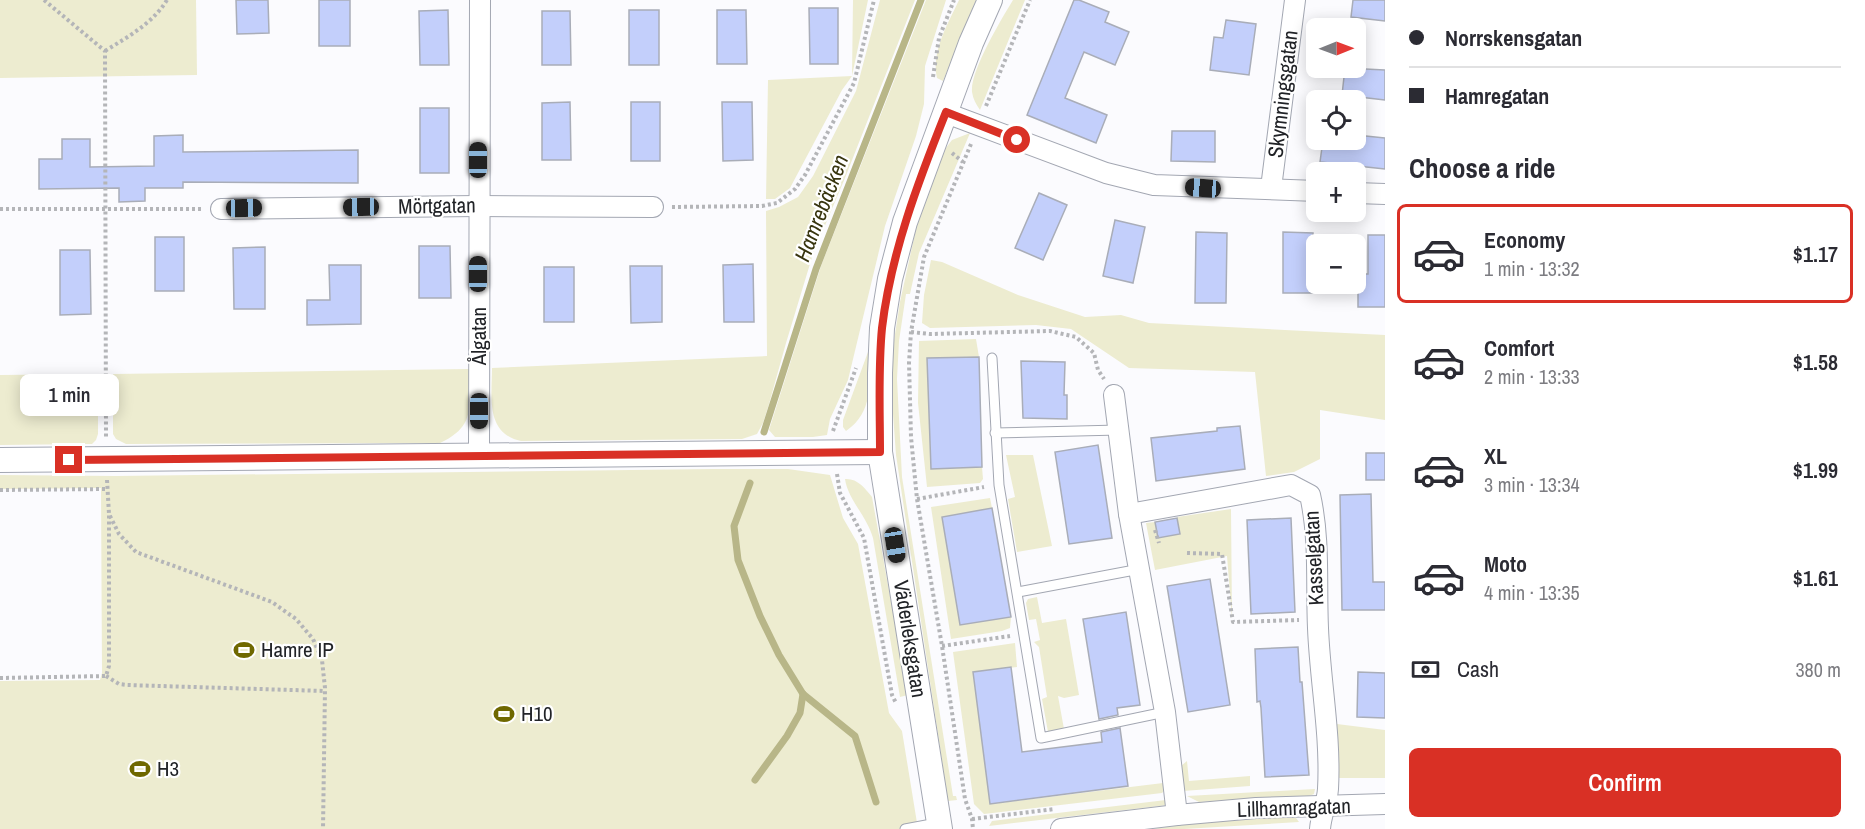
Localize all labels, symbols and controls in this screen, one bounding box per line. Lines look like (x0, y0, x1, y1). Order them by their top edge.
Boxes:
north arrow (1306, 18, 1366, 78)
map controls (1306, 18, 1366, 294)
text: Norrskensgatan (1445, 23, 1582, 53)
street label: Skymningsgatan (1260, 29, 1305, 159)
text: Hamregatan (1445, 81, 1549, 111)
button: locate (1306, 90, 1366, 150)
route start (1003, 126, 1030, 153)
car (469, 142, 487, 178)
water label: Hamrebäcken (787, 150, 855, 266)
text: Choose a ride (1409, 150, 1555, 186)
button: + (1306, 162, 1366, 222)
car (1184, 178, 1222, 198)
street label: Mörtgatan (398, 190, 476, 221)
car (343, 198, 379, 216)
car (226, 199, 262, 217)
text: Economy (1484, 225, 1565, 255)
icon: car (1412, 227, 1466, 281)
button: − (1306, 234, 1366, 294)
text: $1.17 (1793, 239, 1838, 269)
text: 1 min · 13:32 (1484, 255, 1580, 282)
car (469, 256, 487, 292)
street label: Ålgatan (464, 307, 493, 366)
text: Comfort (1484, 333, 1554, 363)
icon: car (1412, 335, 1466, 389)
text: $1.58 (1793, 347, 1838, 377)
text: 2 min · 13:33 (1484, 363, 1580, 390)
callout: 1 min (20, 373, 118, 415)
text: 1 min (48, 381, 91, 408)
car (470, 393, 488, 429)
text: XL (1484, 441, 1507, 471)
icon: car (1412, 443, 1466, 497)
route end (55, 446, 82, 473)
text: $1.99 (1793, 455, 1838, 485)
text: 3 min · 13:34 (1484, 471, 1580, 498)
street label: Kasselgatan (1297, 510, 1330, 606)
car (883, 526, 907, 564)
text: Moto (1484, 549, 1527, 579)
icon: car (1412, 551, 1466, 605)
text: $1.61 (1793, 563, 1838, 593)
street label: Väderleksgatan (887, 578, 934, 700)
text: 4 min · 13:35 (1484, 579, 1580, 606)
place label: Hamre IP (261, 635, 334, 664)
sports icon: Hamre IP (232, 638, 256, 662)
icon: cash (1409, 653, 1442, 686)
text: Cash (1457, 654, 1499, 684)
text: 380 m (1795, 656, 1841, 683)
place label: H10 (521, 699, 553, 728)
sports icon: H10 (492, 702, 516, 726)
button: Confirm (1409, 748, 1841, 817)
place label: H3 (157, 754, 179, 783)
sports icon: H3 (128, 757, 152, 781)
street label: Lillhamragatan (1237, 791, 1351, 824)

